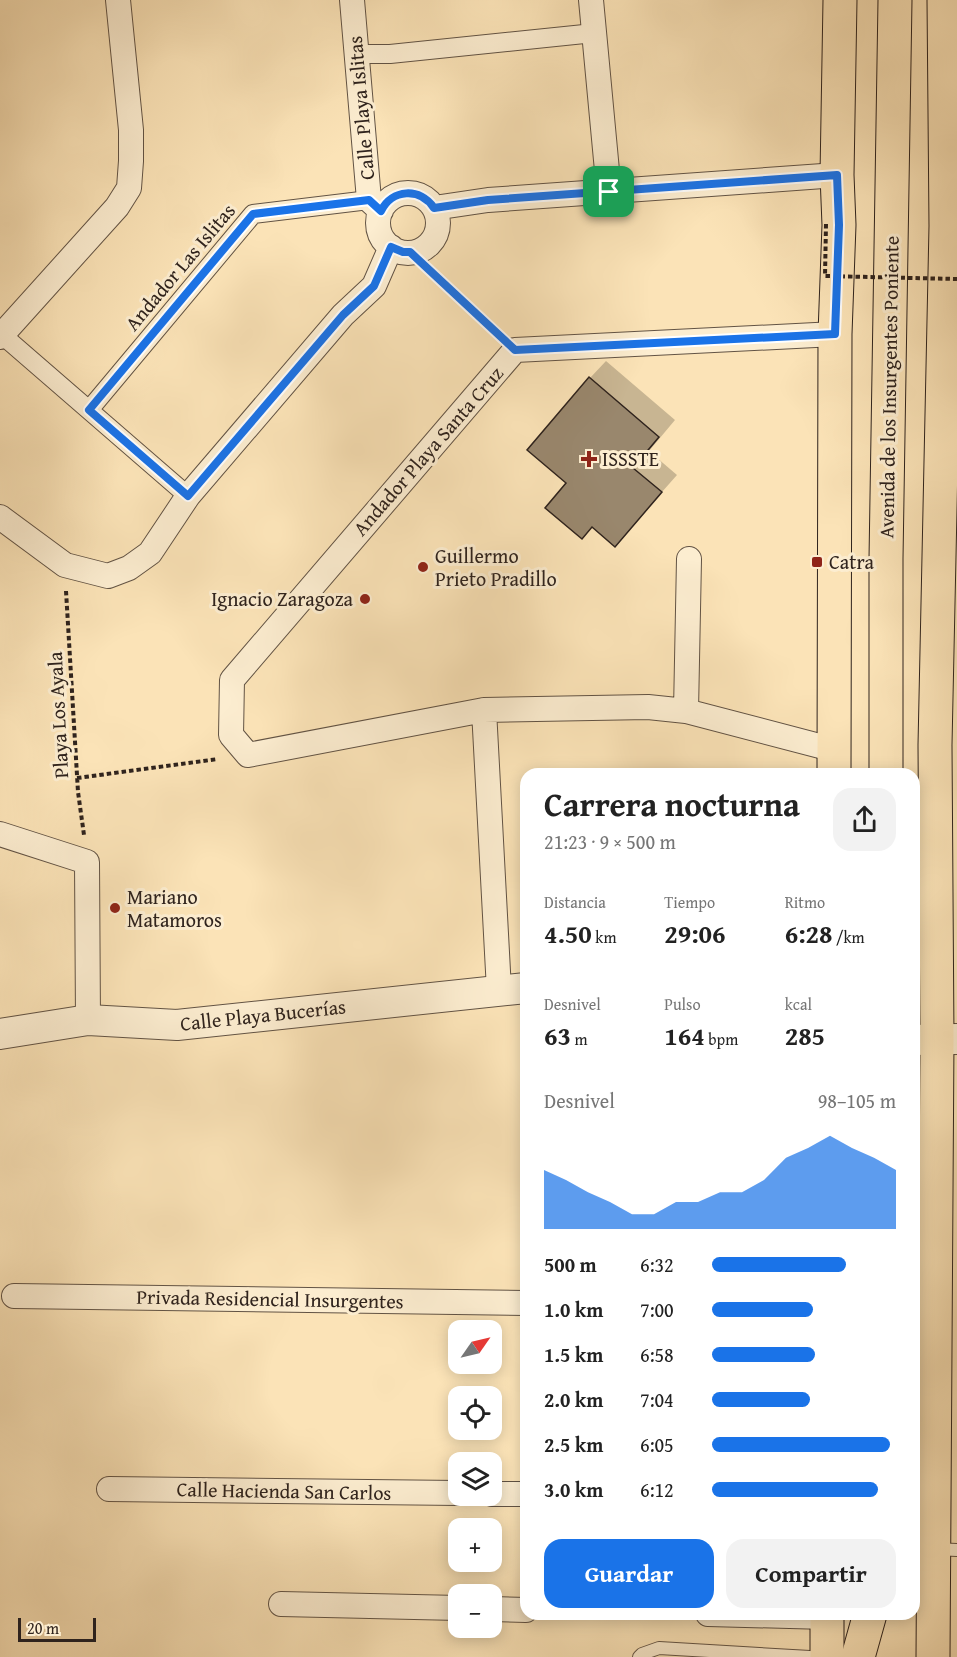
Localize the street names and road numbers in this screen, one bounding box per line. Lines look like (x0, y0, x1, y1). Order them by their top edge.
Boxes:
street label: Calle Playa Islitas (340, 35, 381, 181)
street label: Andador Las Islitas (118, 197, 242, 337)
street label: Avenida de los Insurgentes Poniente (871, 235, 906, 539)
street label: Andador Playa Santa Cruz (346, 359, 510, 542)
street label: Playa Los Ayala (40, 650, 75, 779)
street label: Calle Playa Bucerías (179, 991, 347, 1038)
street label: Privada Residencial Insurgentes (136, 1282, 404, 1315)
street label: Calle Hacienda San Carlos (176, 1474, 392, 1507)

